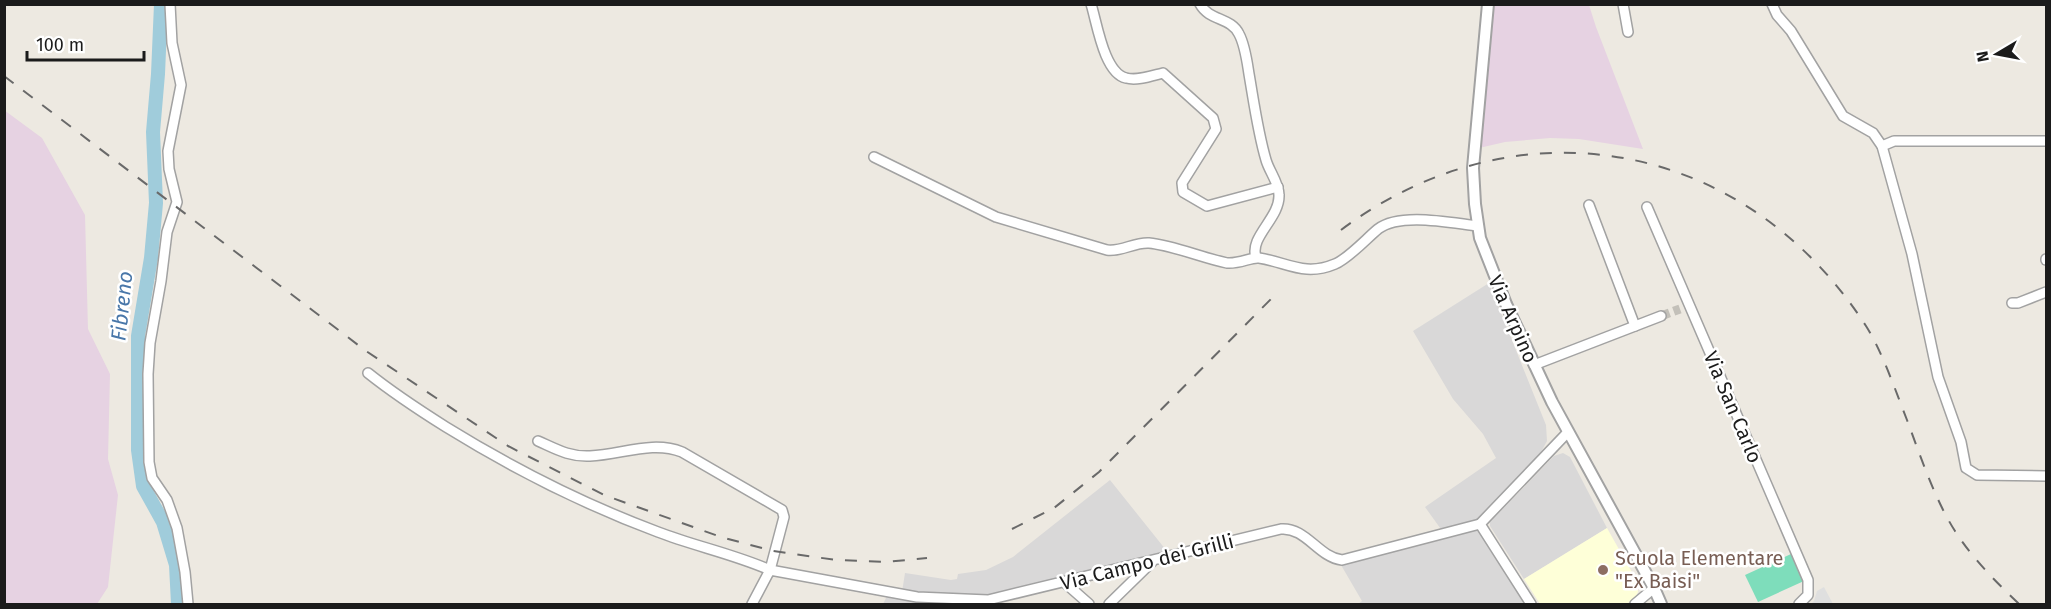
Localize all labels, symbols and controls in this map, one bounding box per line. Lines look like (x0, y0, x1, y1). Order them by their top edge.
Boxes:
scale bar (27, 24, 144, 62)
north arrow (1967, 24, 2027, 84)
text: 100 m (36, 34, 84, 56)
text: N (1972, 50, 1993, 63)
water label: Fibreno (105, 270, 139, 342)
street label: Via Arpino (1483, 272, 1543, 366)
street label: Via San Carlo (1699, 348, 1767, 466)
street label: Via Campo dei Grilli (1058, 529, 1236, 595)
place label: Scuola Elementare "Ex Baisi" (1615, 546, 1783, 593)
marker: Scuola Elementare "Ex Baisi" (1596, 563, 1610, 577)

